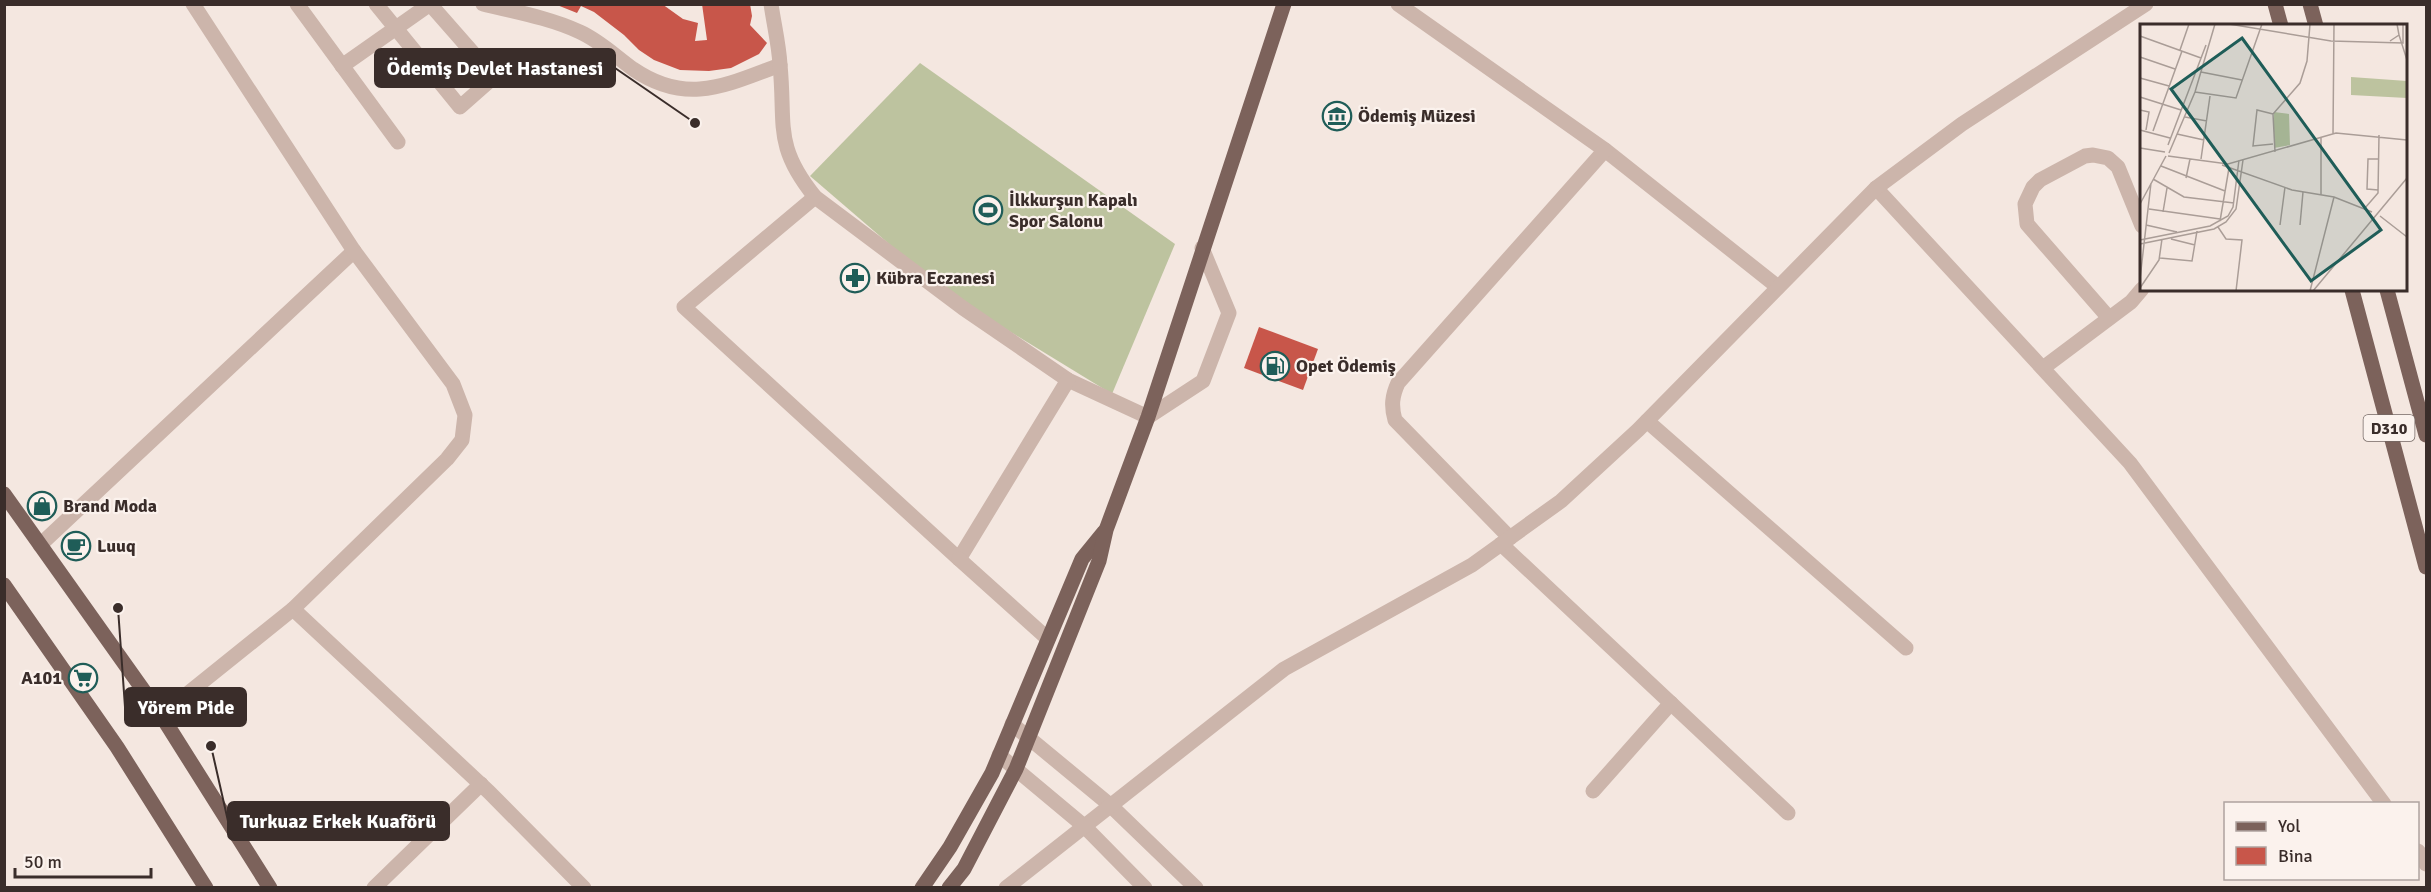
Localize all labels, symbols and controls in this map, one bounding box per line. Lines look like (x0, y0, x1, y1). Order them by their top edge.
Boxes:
inset map (2140, 24, 2407, 291)
callout: Ödemiş Devlet Hastanesi (375, 49, 615, 87)
text: Ödemiş Devlet Hastanesi (387, 56, 603, 81)
museum icon: Ödemiş Müzesi (1321, 100, 1353, 132)
place label: Ödemiş Müzesi (1358, 105, 1476, 127)
place label: İlkkurşun Kapalı Spor Salonu (1009, 189, 1138, 232)
sports icon: İlkkurşun Kapalı Spor Salonu (972, 194, 1004, 226)
pharmacy icon: Kübra Eczanesi (839, 262, 871, 294)
place label: Kübra Eczanesi (876, 267, 995, 289)
fuel station icon: Opet Ödemiş (1259, 350, 1291, 382)
place label: Opet Ödemiş (1296, 355, 1396, 377)
road number: D310 (2364, 415, 2414, 441)
shop icon: Brand Moda (26, 490, 58, 522)
place label: Brand Moda (63, 495, 157, 517)
cafe icon: Luuq (60, 530, 92, 562)
place label: Luuq (97, 535, 136, 557)
supermarket icon: A101 (67, 662, 99, 694)
place label: A101 (21, 667, 62, 689)
callout: Yörem Pide (125, 688, 246, 726)
text: Yörem Pide (137, 695, 235, 720)
callout: Turkuaz Erkek Kuaförü (228, 802, 449, 840)
legend (2224, 802, 2419, 880)
text: Turkuaz Erkek Kuaförü (240, 809, 436, 834)
text: Yol (2278, 815, 2301, 837)
scale bar (15, 841, 152, 879)
text: Bina (2278, 845, 2313, 867)
text: 50 m (24, 851, 62, 873)

